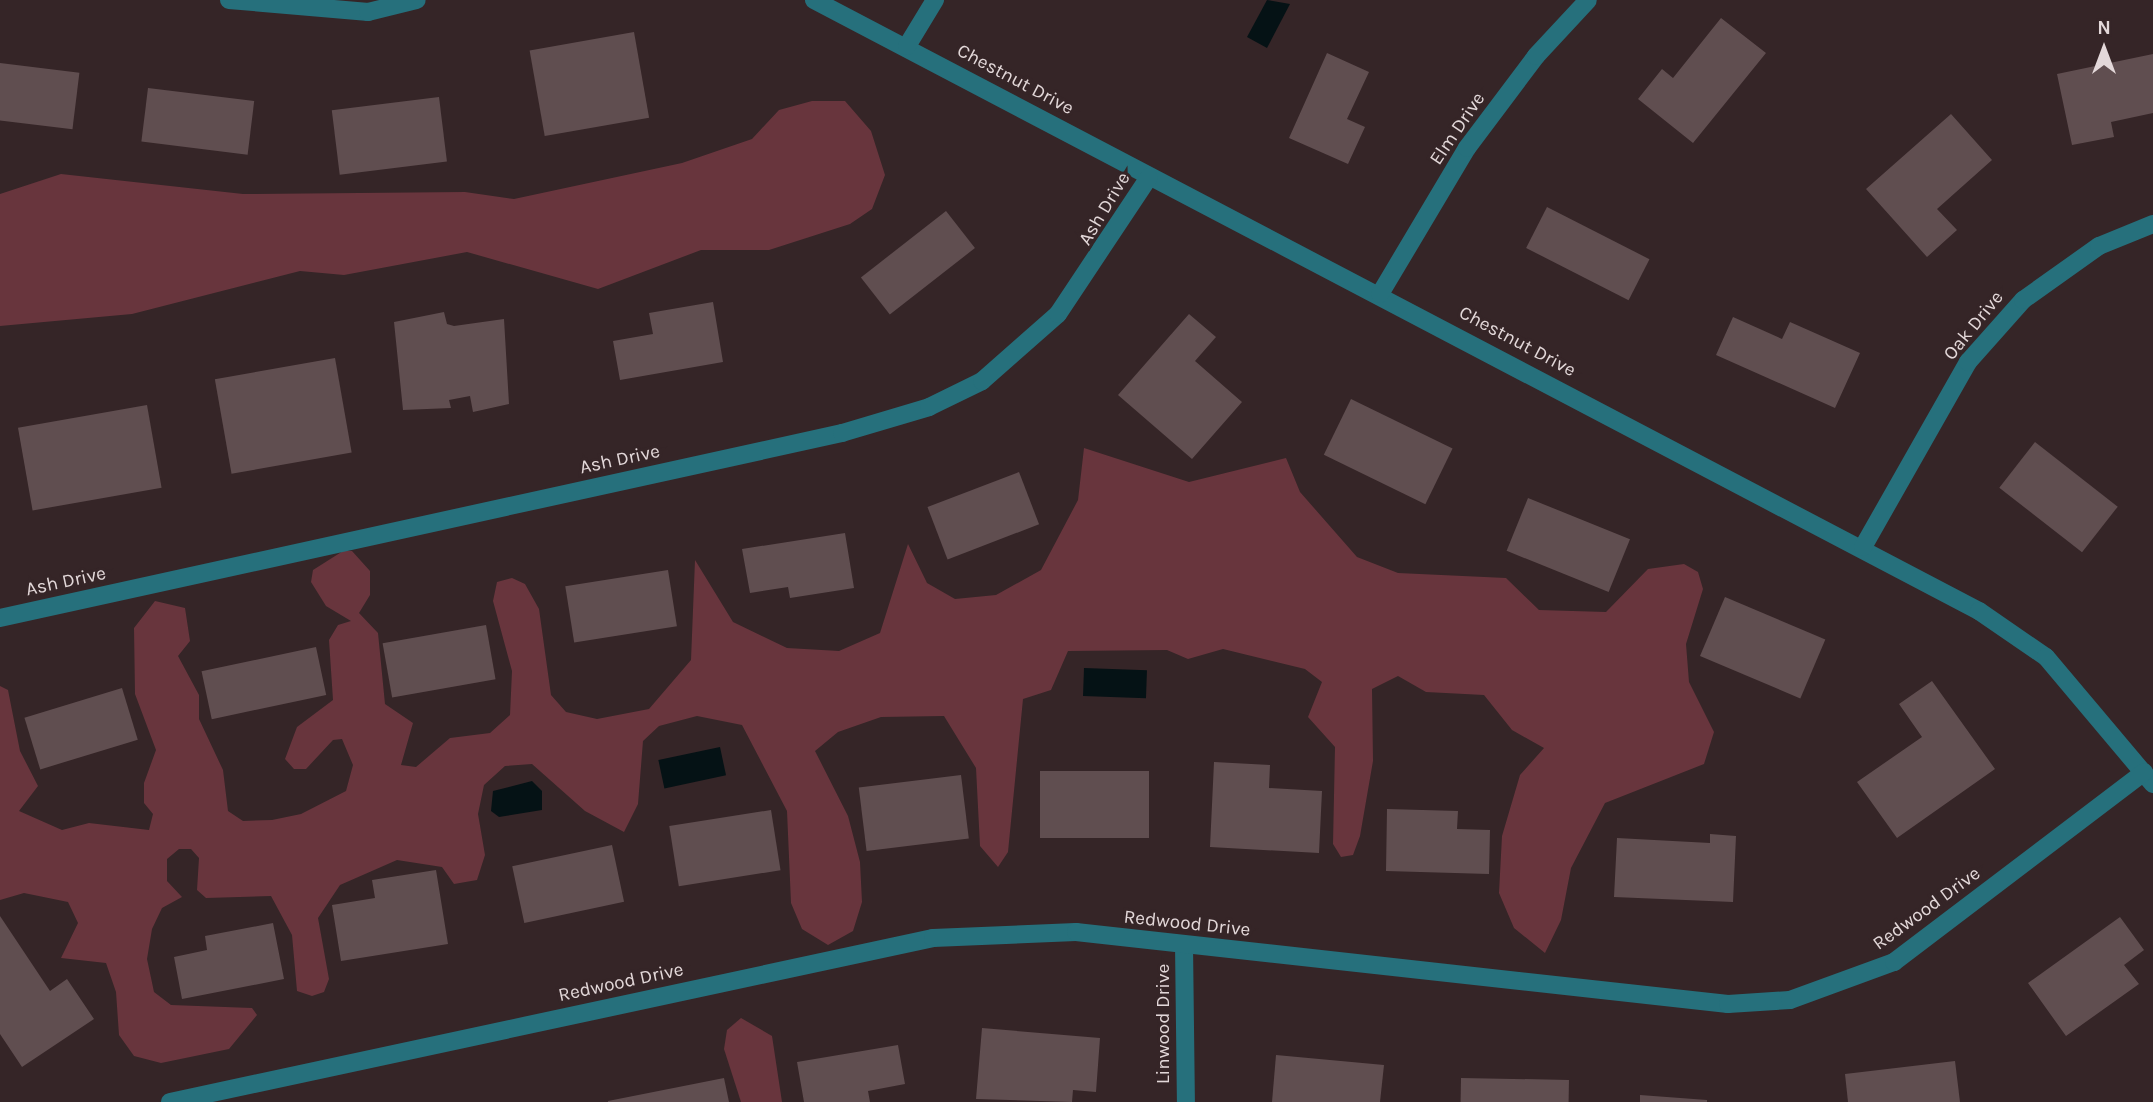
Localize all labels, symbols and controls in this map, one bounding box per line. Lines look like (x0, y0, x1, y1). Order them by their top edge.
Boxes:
north arrow (2069, 14, 2139, 84)
text: N (2097, 17, 2111, 39)
street label: Chestnut Drive (953, 40, 1077, 120)
street label: Elm Drive (1425, 88, 1491, 170)
street label: Ash Drive (1074, 168, 1136, 250)
street label: Oak Drive (1939, 287, 2009, 365)
street label: Chestnut Drive (1455, 302, 1579, 382)
street label: Ash Drive (578, 440, 662, 480)
street label: Ash Drive (24, 562, 108, 602)
street label: Redwood Drive (1869, 862, 1985, 956)
street label: Redwood Drive (1122, 906, 1252, 942)
street label: Redwood Drive (556, 959, 686, 1007)
street label: Linwood Drive (1153, 964, 1175, 1084)

